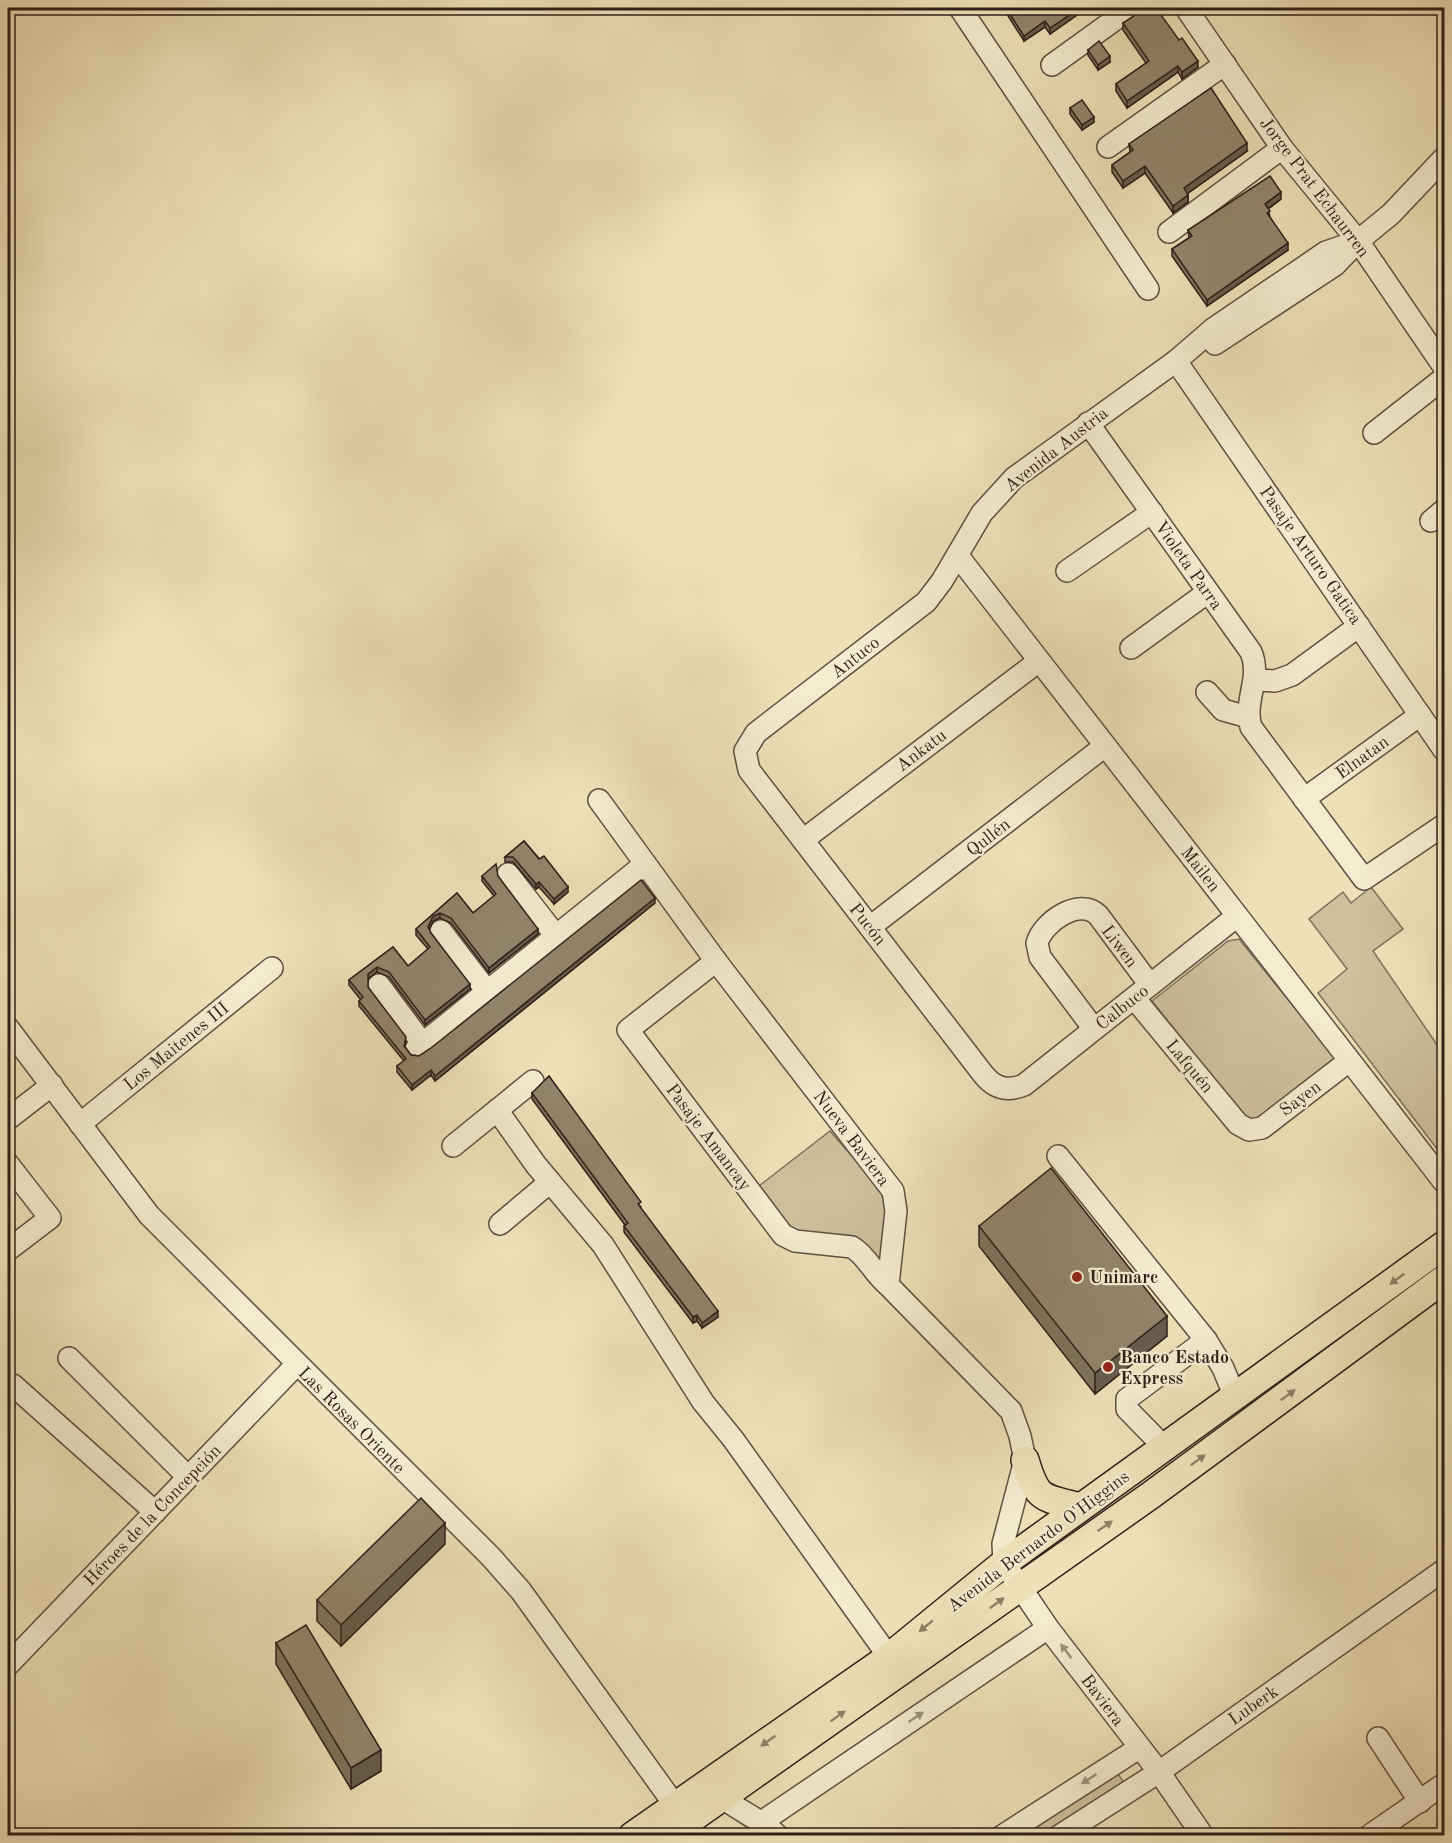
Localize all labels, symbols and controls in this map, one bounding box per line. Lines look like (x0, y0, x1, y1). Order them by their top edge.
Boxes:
street label: Jorge Prat Echaurren (1256, 114, 1373, 261)
street label: Avenida Austria (1001, 404, 1112, 496)
street label: Pasaje Arturo Gatica (1256, 483, 1365, 628)
street label: Violeta Parra (1151, 518, 1226, 614)
street label: Antuco (828, 633, 883, 682)
street label: Ankatu (893, 726, 950, 775)
street label: Elnatan (1333, 732, 1393, 783)
street label: Qullén (963, 815, 1014, 860)
street label: Mailen (1177, 844, 1223, 896)
street label: Pucón (845, 900, 889, 949)
street label: Liwen (1098, 922, 1141, 971)
street label: Calbuco (1093, 982, 1152, 1034)
street label: Los Maitenes III (121, 999, 233, 1094)
street label: Lafquén (1162, 1037, 1217, 1097)
street label: Sayen (1277, 1077, 1325, 1120)
street label: Pasaje Amancay (662, 1081, 754, 1195)
street label: Nueva Baviera (810, 1088, 893, 1190)
place label: Unimarc (1089, 1269, 1158, 1287)
marker: Unimarc (1070, 1270, 1084, 1284)
one-way arrow (1389, 1273, 1405, 1285)
place label: Banco Estado Express (1120, 1349, 1229, 1388)
marker: Banco Estado Express (1101, 1360, 1115, 1374)
street label: Las Rosas Oriente (295, 1364, 408, 1477)
one-way arrow (1279, 1389, 1295, 1401)
street label: Héroes de la Concepción (81, 1441, 225, 1590)
one-way arrow (1190, 1454, 1206, 1466)
street label: Avenida Bernardo O'Higgins (944, 1467, 1133, 1616)
one-way arrow (1097, 1520, 1113, 1532)
one-way arrow (989, 1597, 1005, 1609)
one-way arrow (918, 1620, 934, 1633)
one-way arrow (1060, 1643, 1072, 1658)
street label: Baviera (1077, 1671, 1127, 1730)
street label: Luberk (1226, 1682, 1282, 1729)
one-way arrow (829, 1710, 845, 1722)
one-way arrow (907, 1712, 924, 1723)
one-way arrow (761, 1735, 777, 1747)
one-way arrow (1082, 1773, 1098, 1785)

